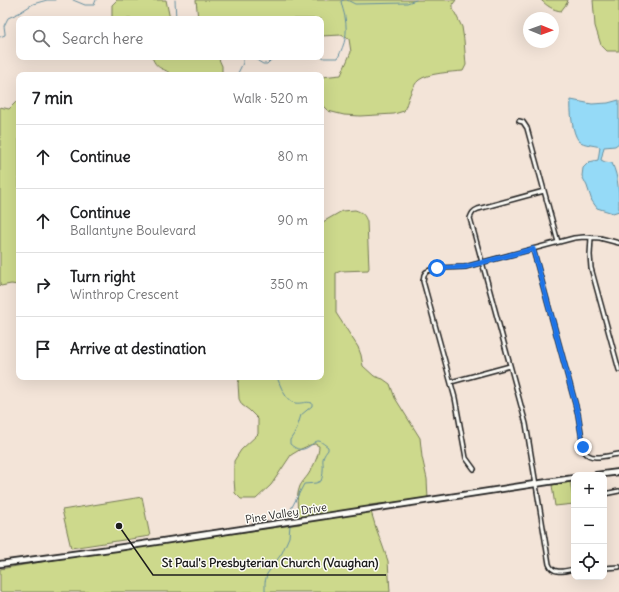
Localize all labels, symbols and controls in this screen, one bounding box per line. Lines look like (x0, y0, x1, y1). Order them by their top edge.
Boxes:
north arrow (523, 12, 559, 48)
search box (16, 16, 324, 60)
icon: search (30, 27, 52, 49)
text: Search here (62, 29, 143, 48)
text: 7 min (32, 87, 73, 109)
text: Walk · 520 m (233, 90, 308, 107)
icon: ahead (32, 146, 54, 168)
text: Continue (70, 147, 131, 166)
text: 80 m (277, 148, 308, 165)
text: Continue (70, 203, 131, 222)
icon: ahead (32, 210, 54, 232)
text: 90 m (277, 212, 308, 229)
text: Ballantyne Boulevard (70, 222, 196, 239)
route start (428, 259, 446, 277)
text: Turn right (70, 267, 135, 286)
icon: right (32, 274, 54, 296)
text: 350 m (270, 276, 308, 293)
text: Winthrop Crescent (70, 286, 179, 303)
icon: arrive (32, 338, 54, 360)
text: Arrive at destination (70, 339, 206, 358)
route end (574, 438, 592, 456)
map controls (571, 472, 607, 580)
button: + (571, 472, 607, 508)
street label: Pine Valley Drive (244, 500, 328, 526)
button: − (571, 508, 607, 544)
button: locate (571, 544, 607, 580)
callout: St Paul's Presbyterian Church (Vaughan) (153, 551, 386, 575)
text: St Paul's Presbyterian Church (Vaughan) (162, 555, 379, 571)

